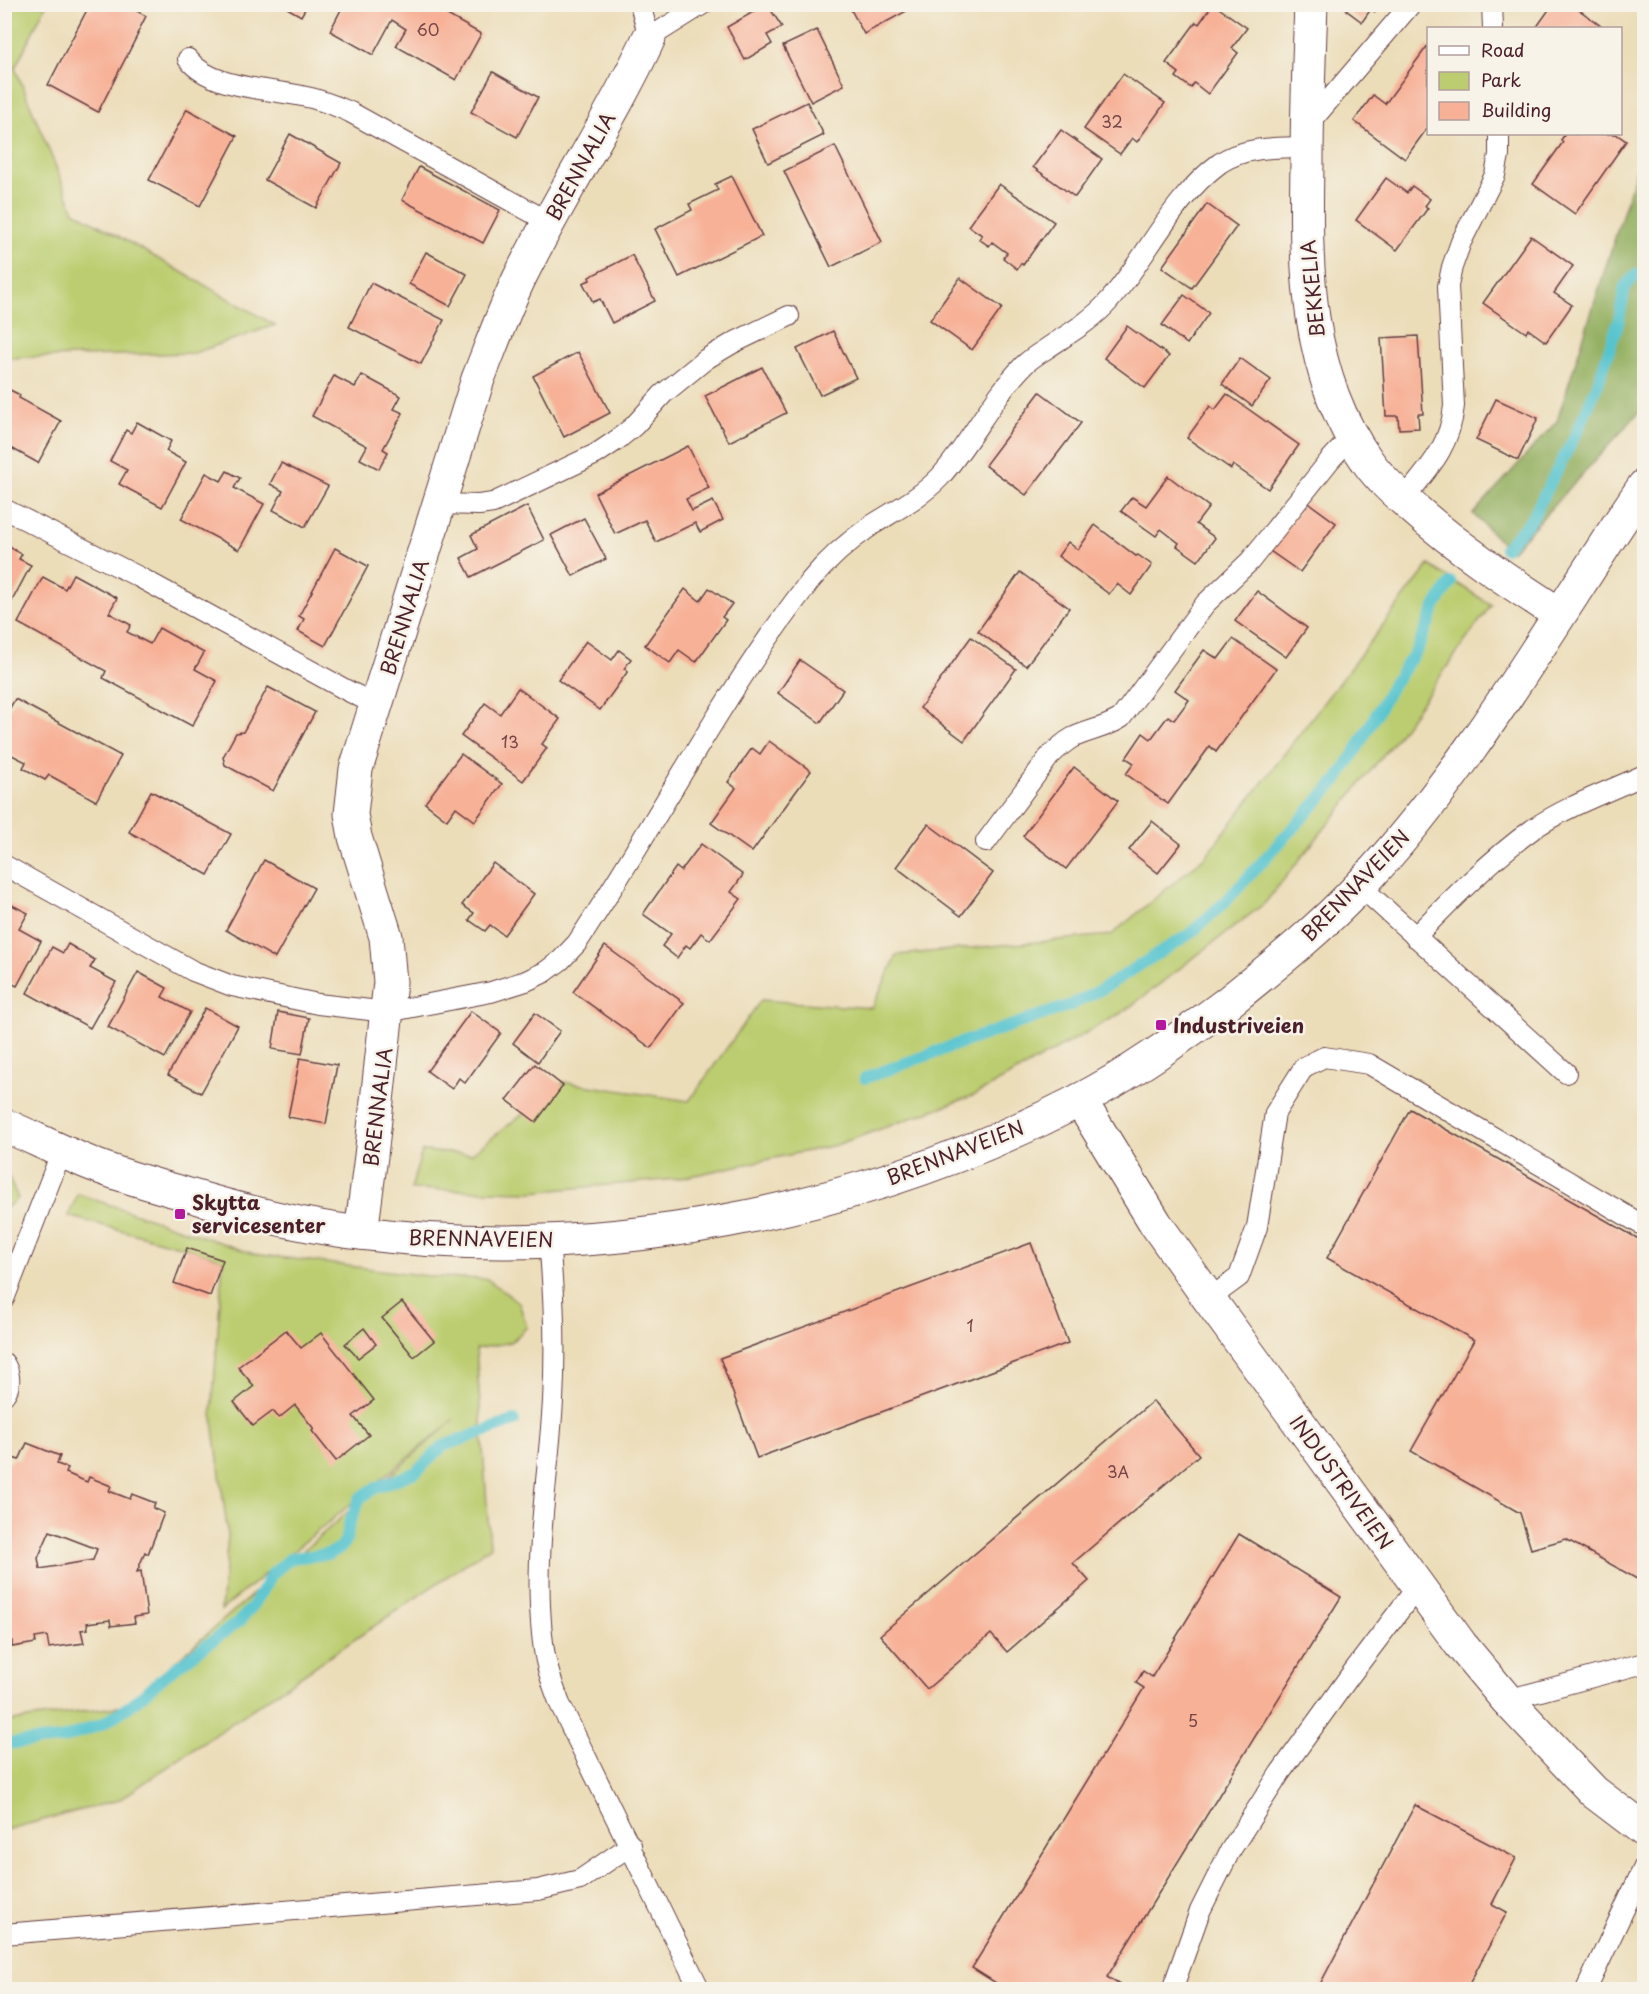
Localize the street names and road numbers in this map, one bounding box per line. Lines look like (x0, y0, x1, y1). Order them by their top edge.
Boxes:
street label: BRENNALIA (538, 106, 622, 226)
street label: BEKKELIA (1292, 239, 1332, 339)
street label: BRENNALIA (372, 555, 436, 679)
street label: BRENNAVEIEN (1294, 822, 1416, 948)
street label: BRENNALIA (355, 1046, 399, 1168)
street label: BRENNAVEIEN (882, 1112, 1028, 1192)
street label: BRENNAVEIEN (408, 1222, 554, 1254)
street label: INDUSTRIVEIEN (1283, 1409, 1401, 1555)

